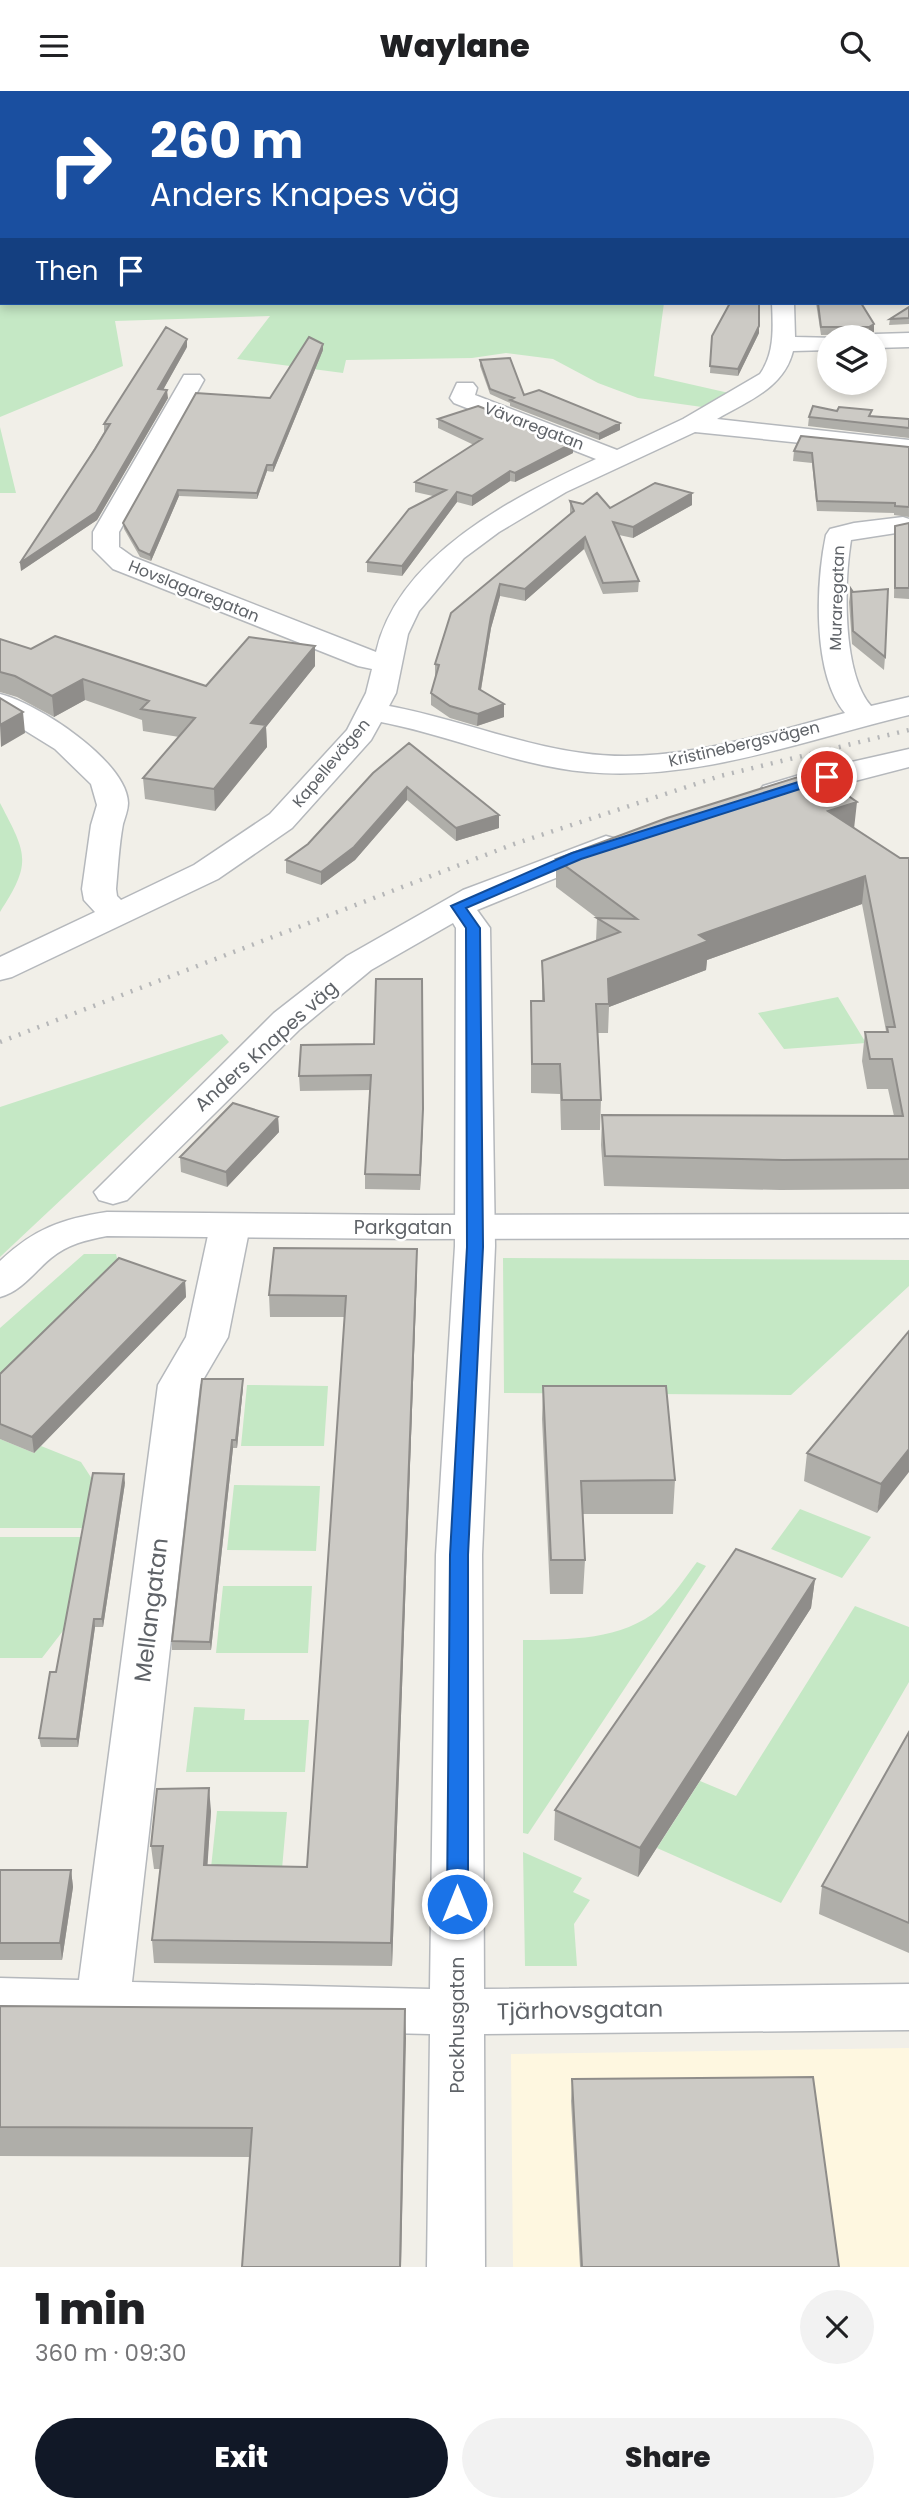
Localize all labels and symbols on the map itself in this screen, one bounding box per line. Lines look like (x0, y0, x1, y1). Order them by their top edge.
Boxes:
street label: Vävaregatan (480, 396, 588, 456)
street label: Muraregatan (824, 545, 850, 651)
street label: Hovslagaregatan (125, 554, 263, 628)
street label: Kapellevägen (287, 714, 375, 812)
street label: Kristinebergsvägen (666, 715, 822, 773)
pin (797, 747, 857, 807)
street label: Anders Knapes väg (189, 974, 343, 1118)
street label: Parkgatan (354, 1214, 452, 1241)
street label: Mellangatan (126, 1536, 176, 1684)
position arrow (420, 1867, 494, 1941)
street label: Packhusgatan (444, 1956, 471, 2094)
street label: Tjärhovsgatan (497, 1993, 663, 2027)

